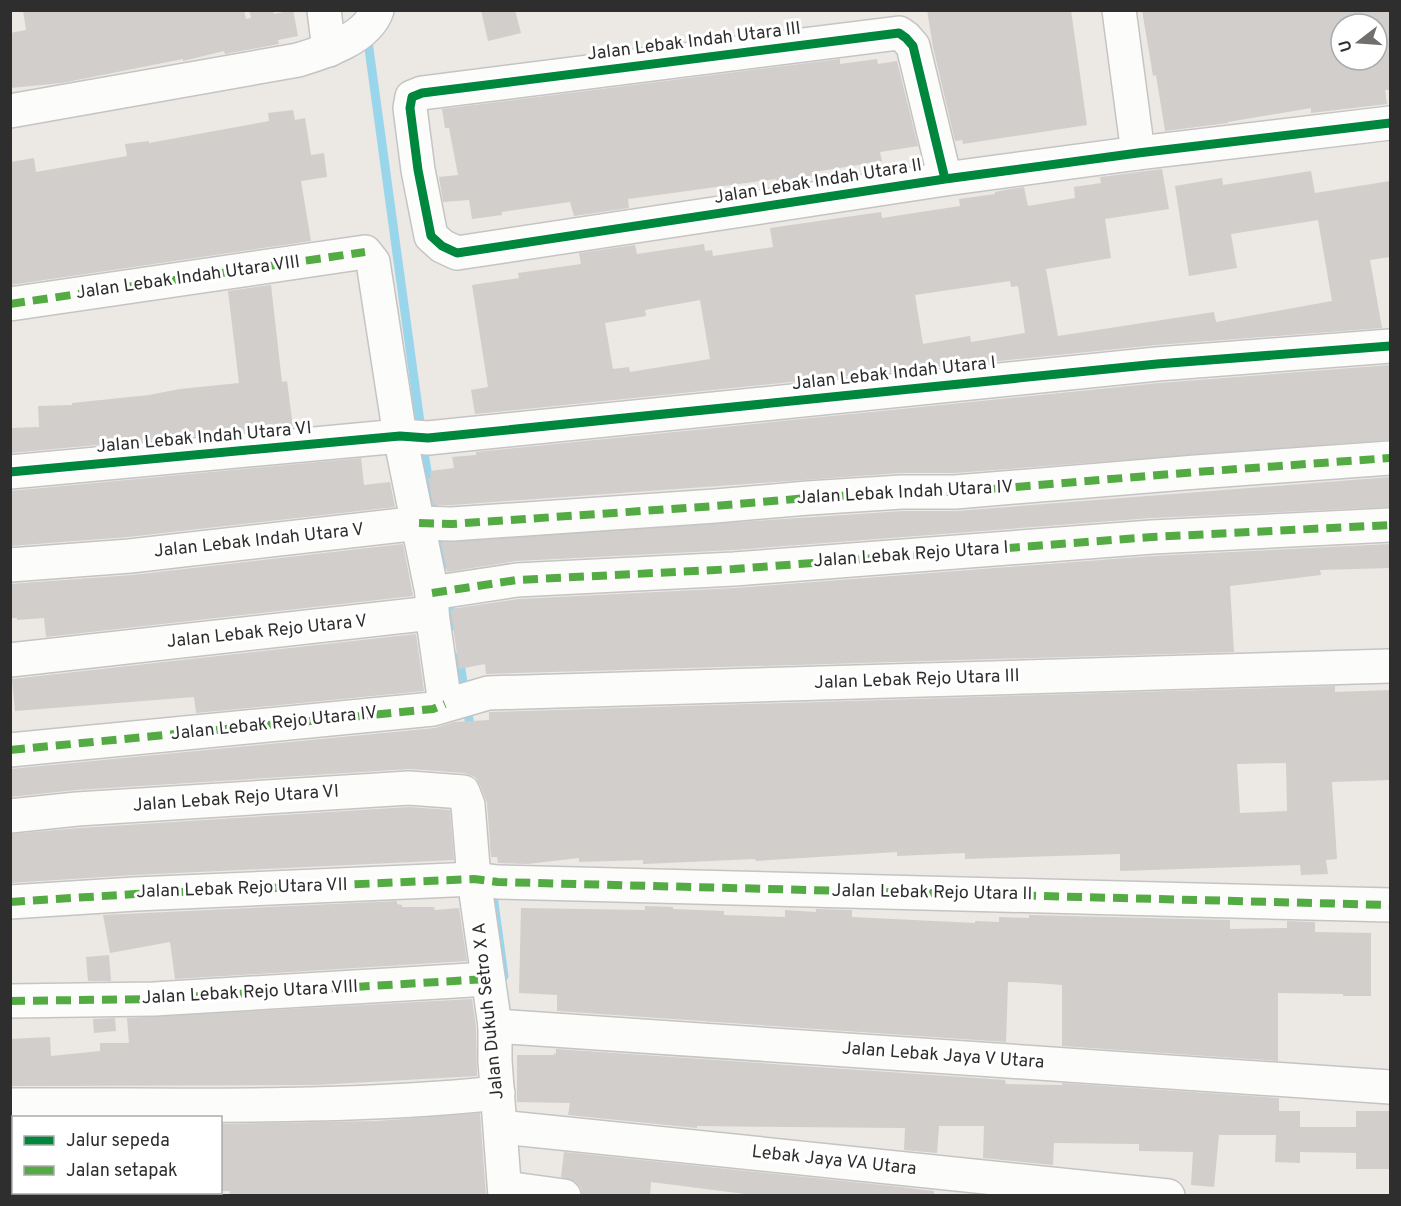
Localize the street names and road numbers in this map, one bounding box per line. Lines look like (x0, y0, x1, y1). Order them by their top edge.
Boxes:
street label: Jalan Lebak Indah Utara III (586, 17, 802, 67)
street label: Jalan Lebak Indah Utara II (712, 154, 924, 210)
street label: Jalan Lebak Indah Utara VIII (74, 251, 302, 305)
street label: Jalan Lebak Indah Utara I (791, 352, 997, 396)
street label: Jalan Lebak Indah Utara VI (95, 417, 313, 459)
street label: Jalan Lebak Indah Utara IV (796, 476, 1014, 510)
street label: Jalan Lebak Indah Utara V (153, 519, 365, 563)
street label: Jalan Lebak Rejo Utara I (813, 537, 1009, 573)
street label: Jalan Lebak Rejo Utara V (166, 610, 368, 654)
street label: Jalan Lebak Rejo Utara III (814, 665, 1020, 695)
street label: Jalan Lebak Rejo Utara IV (170, 702, 378, 746)
street label: Jalan Lebak Rejo Utara VI (132, 780, 340, 818)
street label: Jalan Lebak Rejo Utara VII (136, 874, 348, 904)
street label: Jalan Lebak Rejo Utara II (831, 880, 1033, 906)
street label: Jalan Dukuh Setro X A (468, 921, 510, 1101)
street label: Jalan Lebak Rejo Utara VIII (141, 976, 359, 1010)
street label: Jalan Lebak Jaya V Utara (841, 1037, 1045, 1075)
street label: Lebak Jaya VA Utara (751, 1141, 917, 1181)

